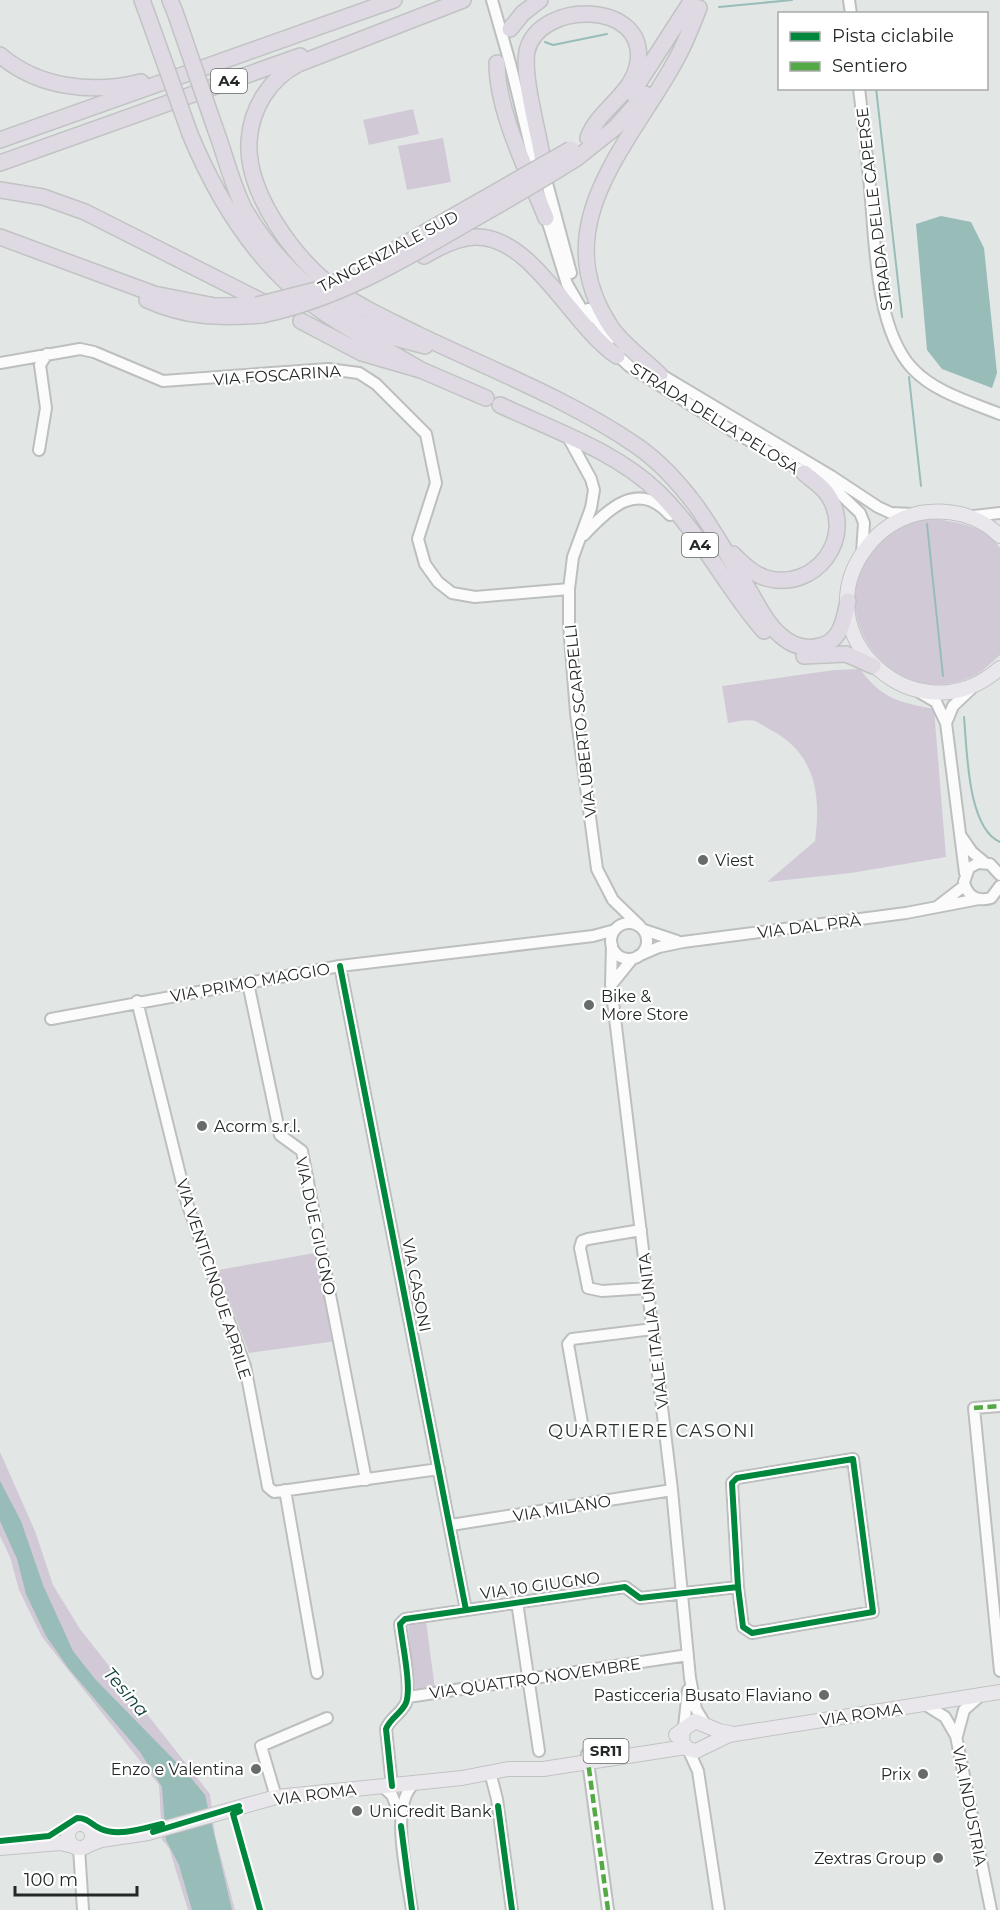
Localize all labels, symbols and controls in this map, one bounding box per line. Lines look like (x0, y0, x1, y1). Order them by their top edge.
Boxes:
legend (778, 12, 988, 90)
text: Pista ciclabile (832, 25, 954, 47)
text: Sentiero (832, 55, 907, 77)
road number: A4 (211, 69, 247, 93)
street label: STRADA DELLE CAPERSE (853, 106, 896, 312)
street label: TANGENZIALE SUD (315, 206, 462, 296)
street label: STRADA DELLA PELOSA (627, 359, 803, 478)
street label: VIA FOSCARINA (212, 362, 342, 389)
road number: A4 (682, 533, 718, 557)
street label: VIA UBERTO SCARPELLI (561, 623, 600, 819)
place label: Viest (715, 851, 755, 870)
marker: Viest (696, 853, 710, 867)
street label: VIA DAL PRÀ (756, 911, 862, 942)
street label: VIA PRIMO MAGGIO (169, 959, 331, 1006)
place label: Bike & More Store (601, 987, 688, 1024)
marker: Bike & More Store (582, 998, 596, 1012)
place label: Acorm s.r.l. (214, 1117, 300, 1136)
marker: Acorm s.r.l. (195, 1119, 209, 1133)
street label: VIA DUE GIUGNO (292, 1155, 339, 1297)
street label: VIA VENTICINQUE APRILE (172, 1177, 255, 1382)
street label: VIA CASONI (398, 1237, 435, 1334)
street label: VIALE ITALIA UNITA (634, 1251, 672, 1410)
district label: QUARTIERE CASONI (548, 1420, 756, 1442)
street label: VIA MILANO (512, 1491, 612, 1526)
street label: VIA 10 GIUGNO (479, 1568, 601, 1603)
street label: VIA QUATTRO NOVEMBRE (428, 1654, 642, 1703)
water label: Tesina (99, 1663, 153, 1721)
place label: Pasticceria Busato Flaviano (594, 1686, 812, 1705)
marker: Pasticceria Busato Flaviano (817, 1688, 831, 1702)
street label: VIA ROMA (819, 1699, 904, 1730)
road number: SR11 (584, 1739, 628, 1763)
street label: VIA INDUSTRIA (949, 1744, 991, 1868)
place label: Enzo e Valentina (111, 1760, 244, 1779)
marker: Enzo e Valentina (249, 1762, 263, 1776)
place label: Prix (881, 1765, 911, 1784)
marker: Prix (916, 1767, 930, 1781)
street label: VIA ROMA (273, 1780, 358, 1809)
place label: UniCredit Bank (369, 1802, 492, 1821)
marker: UniCredit Bank (350, 1804, 364, 1818)
place label: Zextras Group (814, 1849, 926, 1868)
marker: Zextras Group (931, 1851, 945, 1865)
scale bar (15, 1859, 136, 1897)
text: 100 m (24, 1869, 78, 1891)

